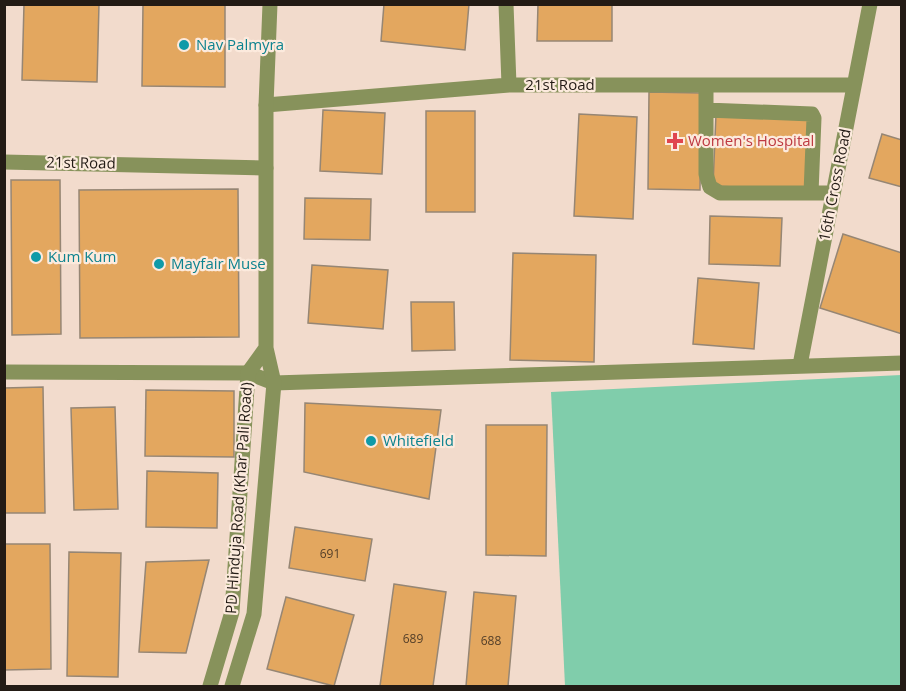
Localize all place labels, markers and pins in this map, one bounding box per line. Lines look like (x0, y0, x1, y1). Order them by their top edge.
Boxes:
place label: Nav Palmyra (196, 34, 284, 54)
marker: Nav Palmyra (177, 38, 191, 52)
place label: Women's Hospital (688, 130, 814, 150)
marker: Women's Hospital (666, 132, 684, 150)
place label: Kum Kum (48, 246, 116, 266)
marker: Kum Kum (29, 250, 43, 264)
place label: Mayfair Muse (171, 253, 266, 273)
marker: Mayfair Muse (152, 257, 166, 271)
place label: Whitefield (383, 430, 454, 450)
marker: Whitefield (364, 434, 378, 448)

